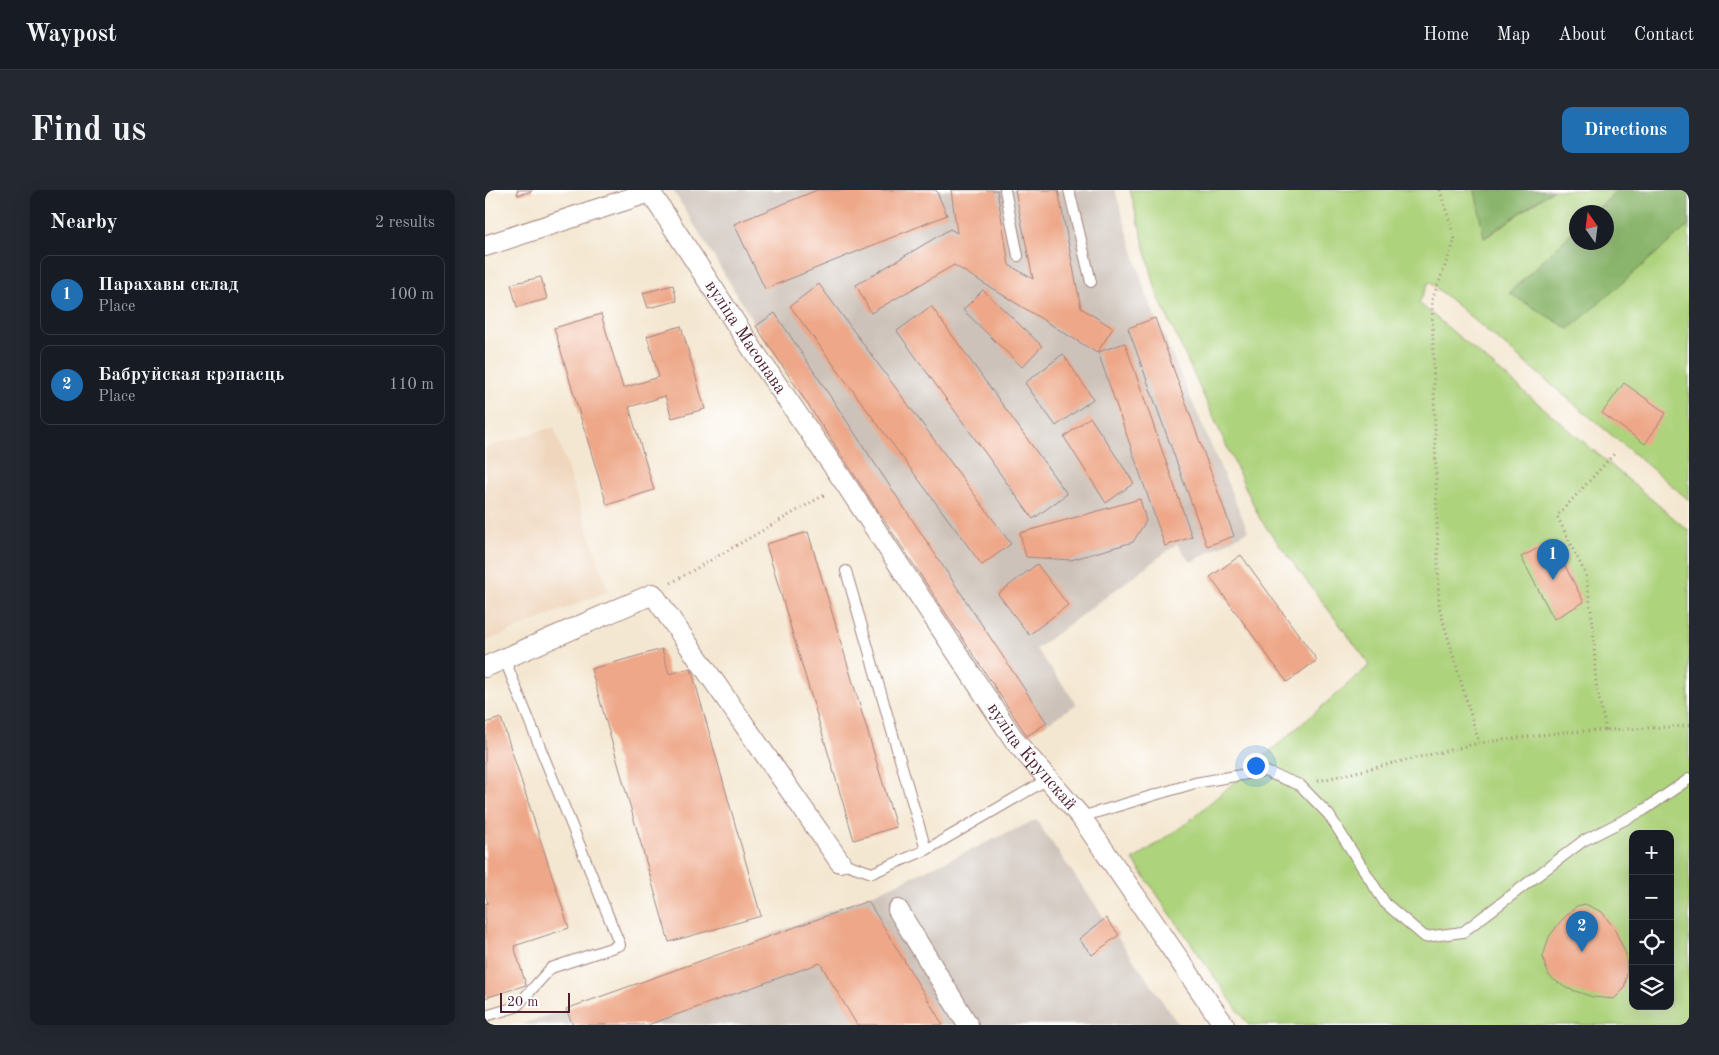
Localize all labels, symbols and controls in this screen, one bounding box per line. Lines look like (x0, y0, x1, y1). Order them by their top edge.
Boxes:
text: Waypost (25, 23, 117, 47)
text: Home (1423, 26, 1469, 44)
text: Map (1497, 26, 1530, 44)
text: About (1558, 26, 1606, 44)
text: Contact (1634, 26, 1694, 44)
button: Directions (1562, 107, 1689, 153)
text: Find us (30, 113, 146, 148)
north arrow (1569, 205, 1614, 250)
text: Nearby (50, 212, 118, 233)
text: 2 results (375, 215, 435, 231)
text: Парахавы склад (98, 276, 239, 295)
street label: вуліца Масонава (701, 277, 790, 397)
text: 1 (62, 287, 72, 303)
text: 100 m (389, 287, 434, 303)
text: Place (98, 299, 135, 315)
text: Бабруйская крэпасць (98, 366, 285, 385)
text: 2 (62, 377, 72, 393)
text: 110 m (389, 377, 434, 393)
text: Place (98, 389, 135, 405)
pin: 1 (1537, 539, 1569, 580)
street label: вуліца Крупскай (984, 700, 1080, 814)
your location (1243, 753, 1269, 779)
map controls (1629, 830, 1674, 1010)
button: + (1629, 830, 1674, 875)
button: − (1629, 875, 1674, 920)
pin: 2 (1566, 911, 1598, 952)
button: locate (1629, 920, 1674, 965)
button: layers (1629, 965, 1674, 1010)
scale bar (500, 990, 570, 1013)
text: 20 m (507, 995, 538, 1009)

